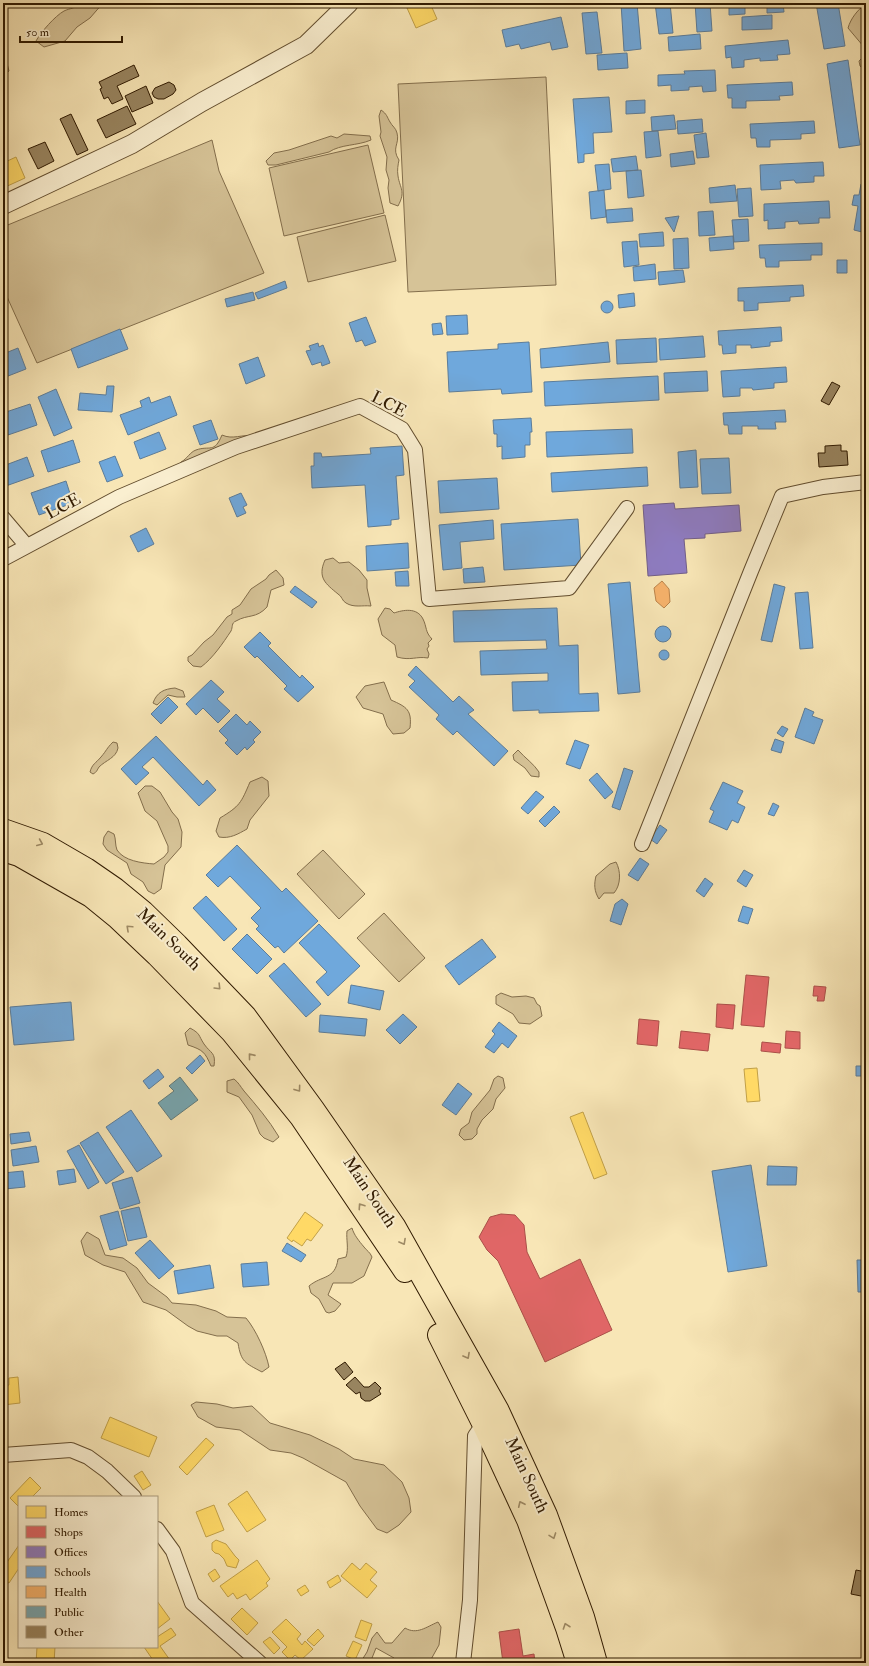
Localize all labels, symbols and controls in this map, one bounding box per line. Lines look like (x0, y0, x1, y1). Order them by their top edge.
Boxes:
scale bar (20, 18, 122, 44)
text: 50 m (26, 25, 50, 40)
street label: LCE (368, 386, 410, 422)
street label: LCE (42, 488, 84, 524)
one-way arrow (36, 839, 43, 847)
street label: Main South (133, 903, 205, 975)
one-way arrow (126, 926, 134, 933)
one-way arrow (213, 982, 220, 990)
one-way arrow (249, 1054, 256, 1061)
one-way arrow (294, 1084, 301, 1091)
street label: Main South (339, 1153, 401, 1232)
one-way arrow (358, 1203, 366, 1210)
one-way arrow (399, 1238, 406, 1245)
one-way arrow (462, 1351, 469, 1359)
street label: Main South (500, 1434, 554, 1516)
legend (18, 1496, 158, 1648)
one-way arrow (518, 1501, 526, 1508)
text: Homes (54, 1505, 88, 1520)
text: Shops (54, 1525, 83, 1540)
one-way arrow (549, 1532, 557, 1539)
text: Offices (54, 1545, 87, 1560)
text: Schools (54, 1565, 91, 1580)
text: Health (54, 1585, 88, 1600)
text: Public (54, 1605, 84, 1620)
one-way arrow (563, 1622, 571, 1629)
text: Other (54, 1625, 84, 1640)

